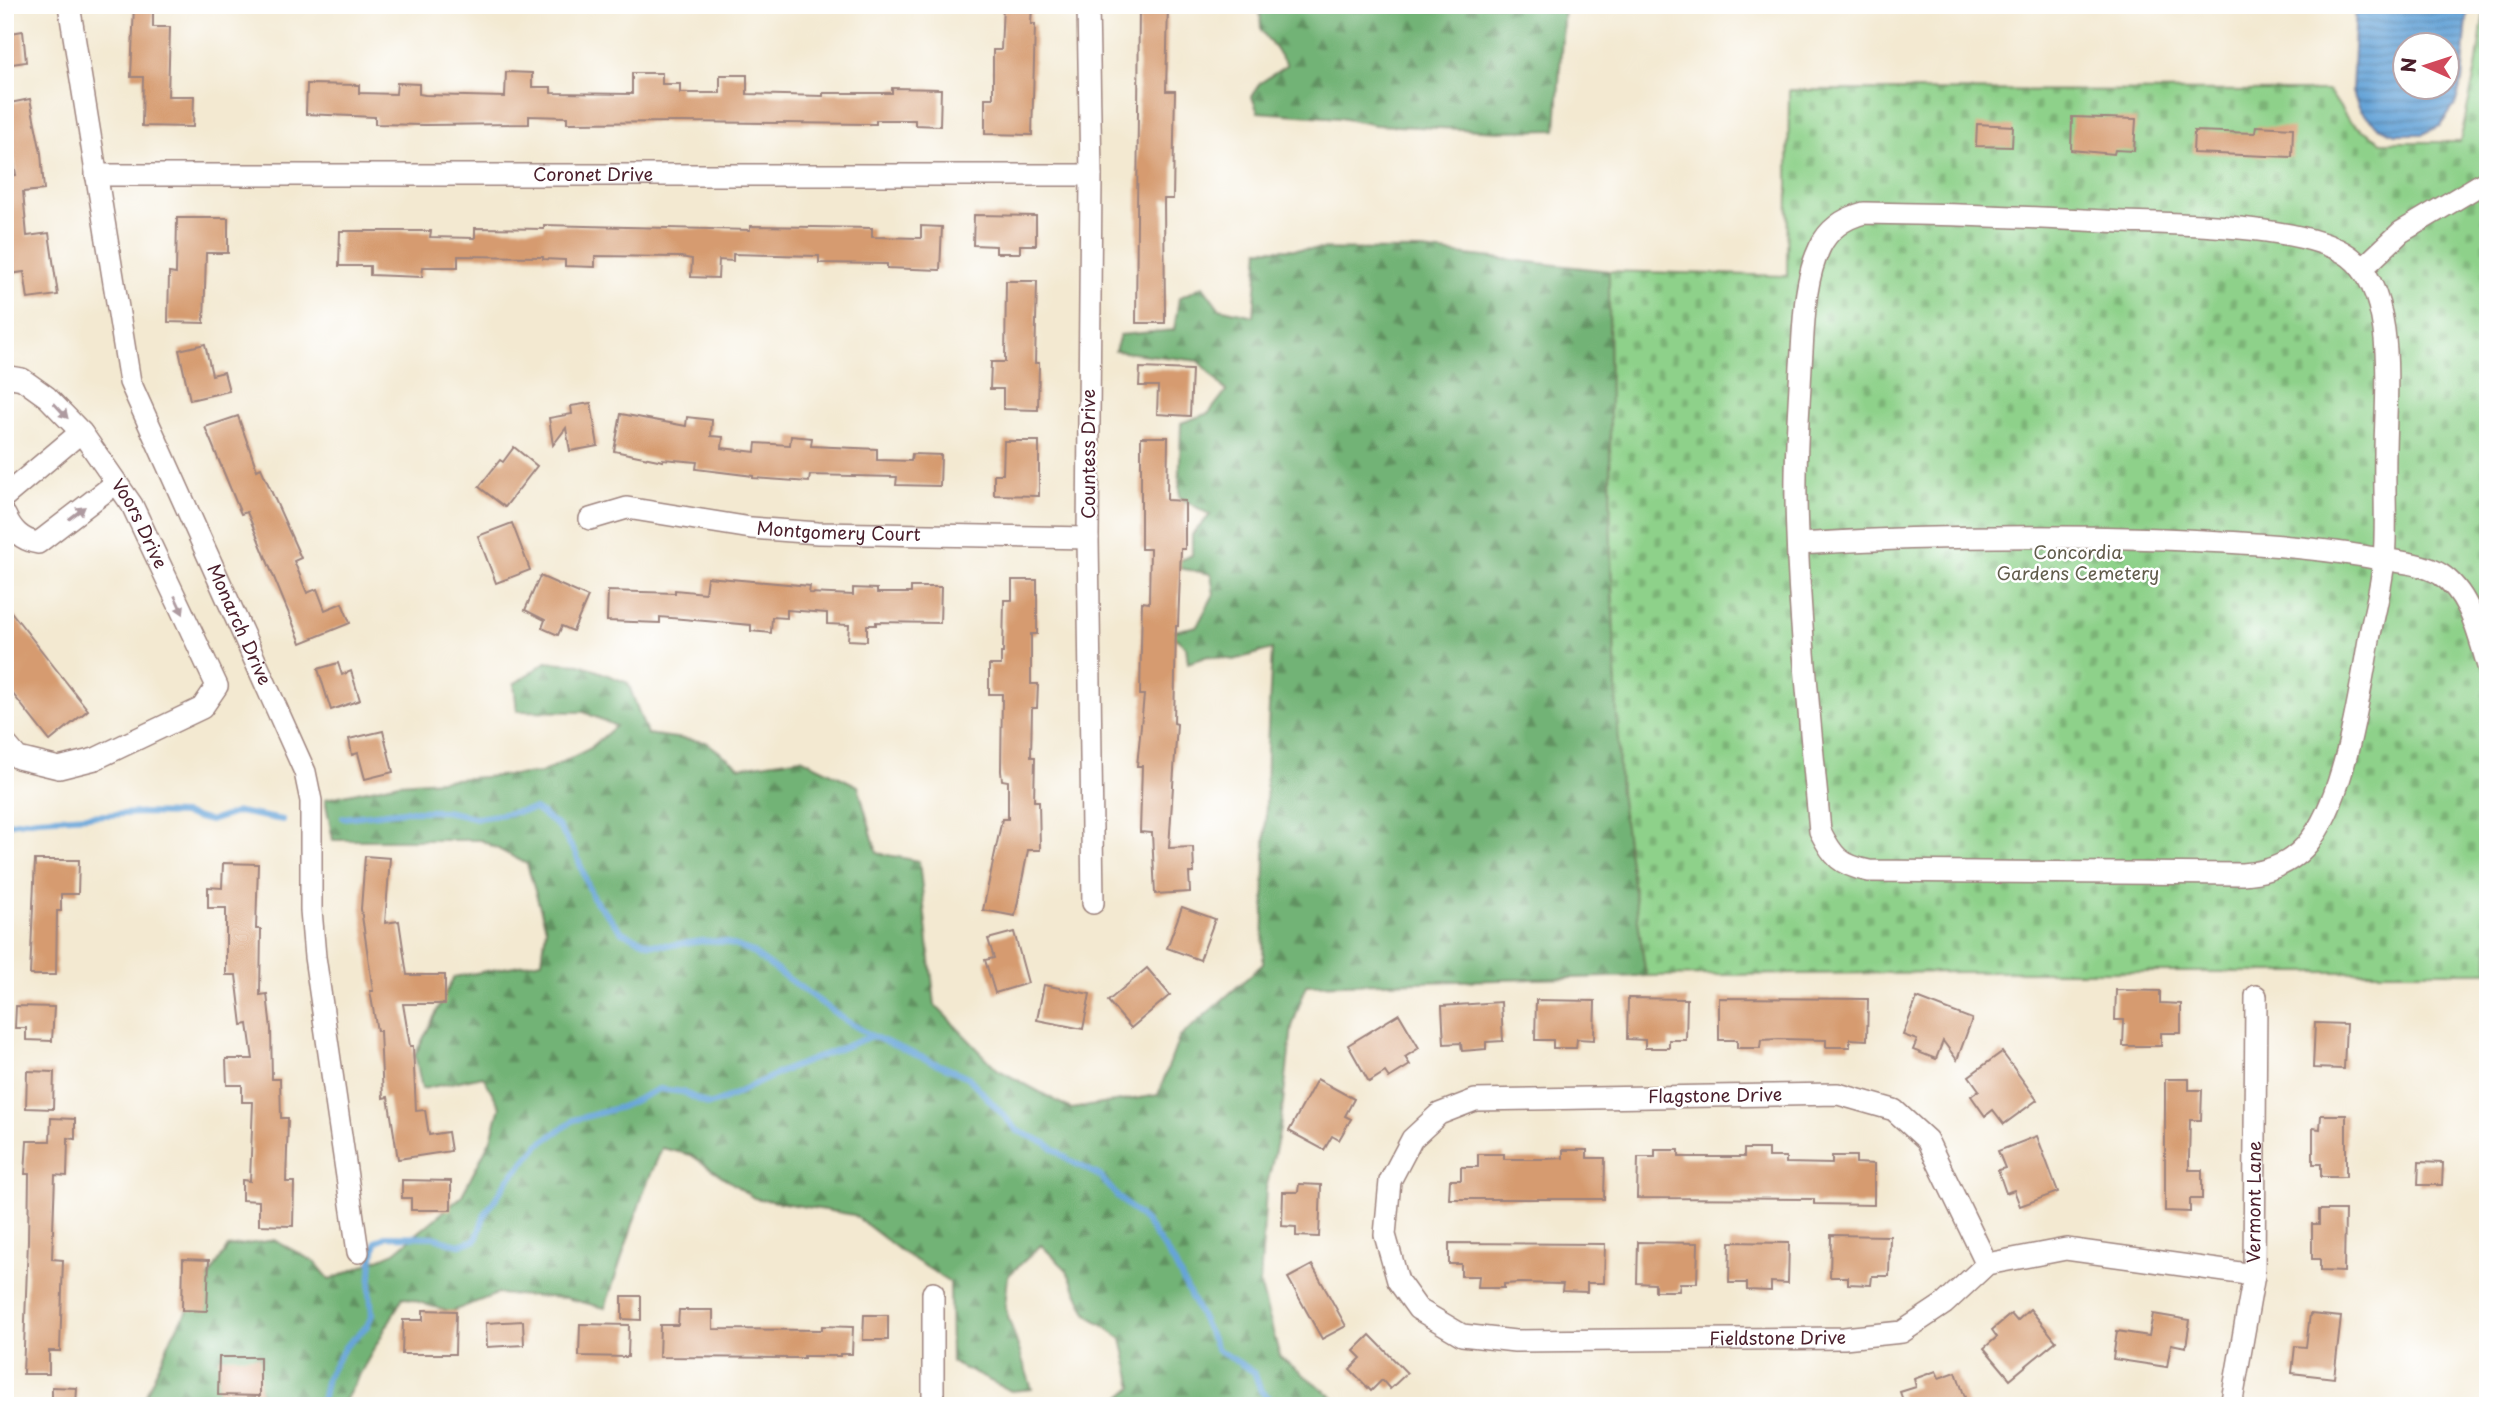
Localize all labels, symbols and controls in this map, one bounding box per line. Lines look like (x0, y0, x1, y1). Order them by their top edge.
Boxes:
north arrow (2392, 32, 2462, 102)
text: N (2394, 57, 2422, 73)
street label: Coronet Drive (533, 160, 653, 187)
street label: Countess Drive (1074, 389, 1101, 519)
one-way arrow (53, 402, 69, 419)
street label: Voors Drive (106, 473, 175, 573)
one-way arrow (68, 505, 86, 520)
street label: Montgomery Court (756, 513, 921, 547)
park label: Concordia Gardens Cemetery (1997, 538, 2159, 586)
street label: Monarch Drive (201, 559, 279, 689)
one-way arrow (174, 594, 185, 615)
street label: Flagstone Drive (1648, 1080, 1782, 1109)
street label: Vermont Lane (2239, 1141, 2267, 1263)
street label: Fieldstone Drive (1709, 1323, 1846, 1351)

